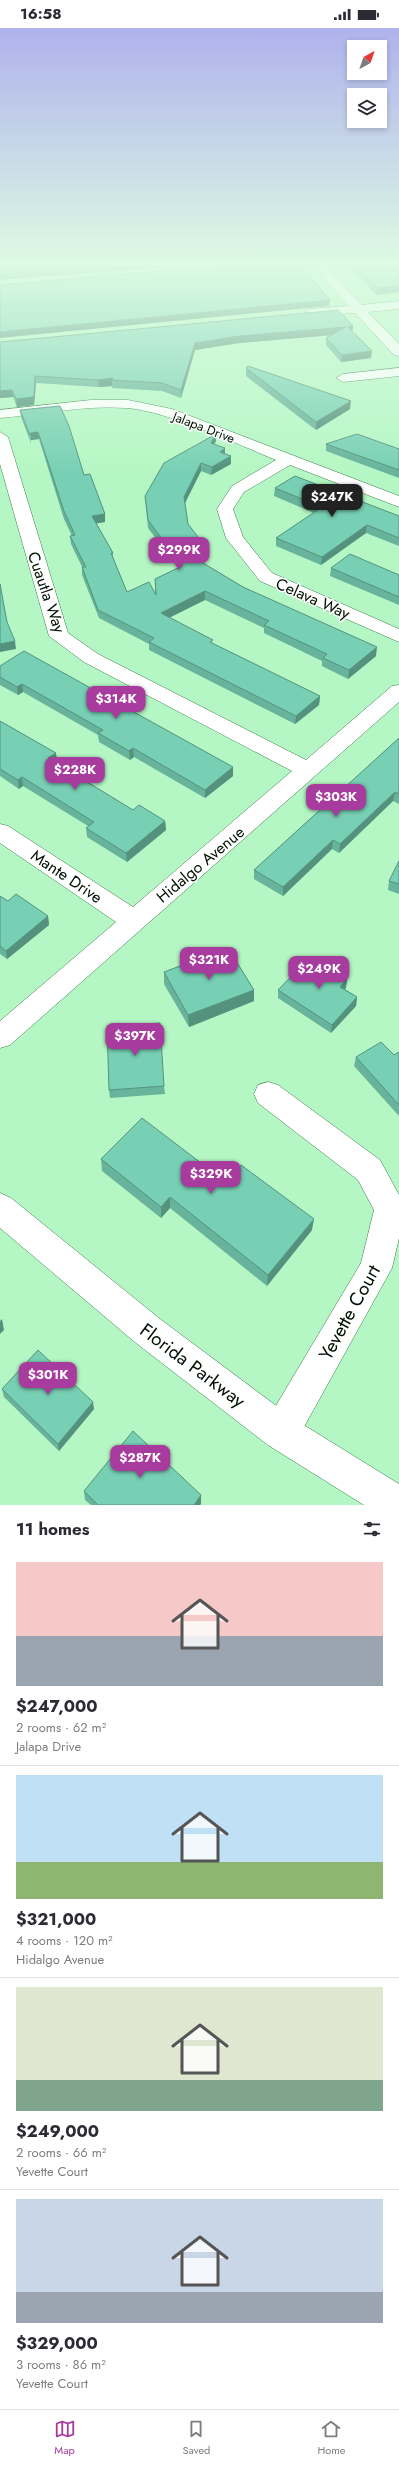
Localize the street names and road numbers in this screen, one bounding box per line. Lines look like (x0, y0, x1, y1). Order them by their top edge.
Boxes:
street label: Jalapa Drive (168, 406, 238, 448)
street label: Cuautla Way (22, 549, 71, 637)
street label: Celava Way (272, 572, 354, 625)
street label: Hidalgo Avenue (151, 821, 249, 908)
street label: Mante Drive (26, 844, 107, 909)
street label: Yevette Court (312, 1259, 387, 1365)
street label: Florida Parkway (134, 1317, 252, 1414)

